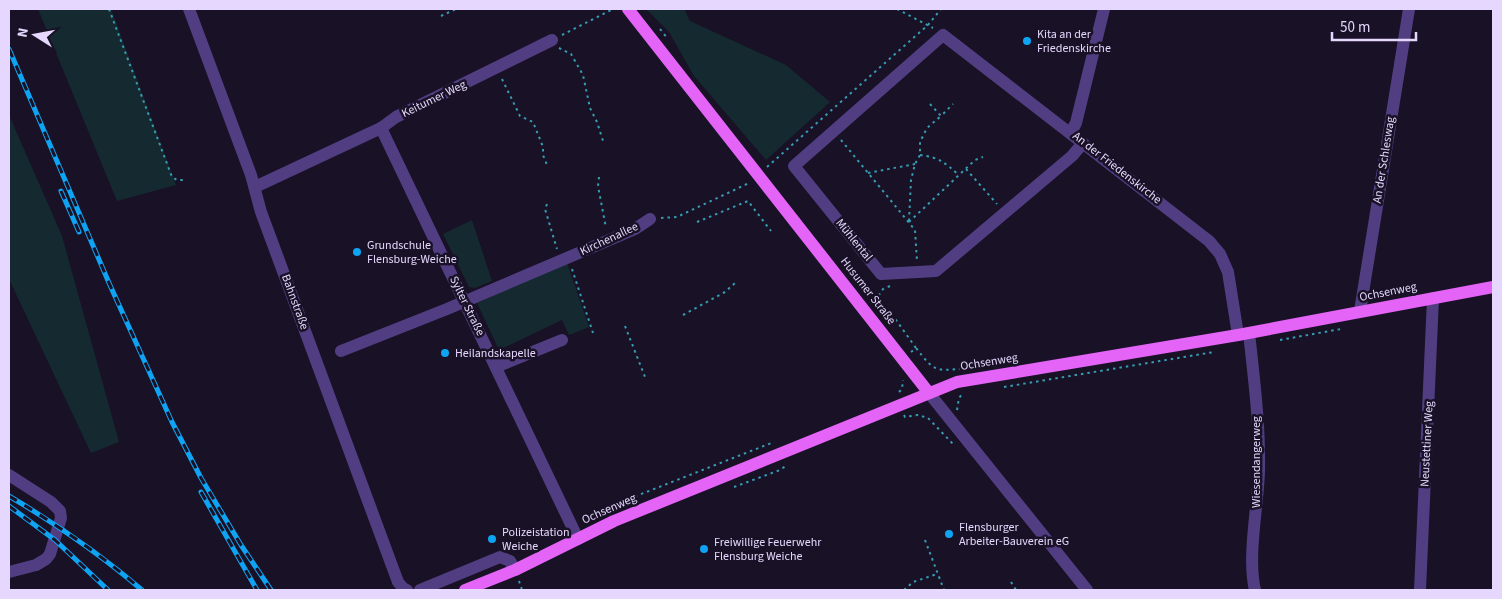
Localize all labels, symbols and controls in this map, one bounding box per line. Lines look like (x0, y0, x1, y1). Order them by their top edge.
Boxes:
north arrow (10, 10, 60, 60)
scale bar (1332, 10, 1416, 42)
text: 50 m (1340, 17, 1370, 38)
text: N (13, 26, 34, 39)
place label: Kita an der Friedenskirche (1037, 26, 1111, 57)
marker: Kita an der Friedenskirche (1021, 35, 1033, 47)
street label: Keitumer Weg (399, 76, 469, 122)
street label: An der Schleswag (1369, 115, 1399, 205)
street label: An der Friedenskirche (1069, 128, 1165, 208)
street label: Mühlental (832, 215, 876, 265)
street label: Kirchenallee (577, 218, 641, 260)
place label: Grundschule Flensburg-Weiche (367, 237, 457, 268)
marker: Grundschule Flensburg-Weiche (351, 246, 363, 258)
street label: Husumer Straße (836, 254, 900, 328)
street label: Bahnstraße (277, 272, 313, 332)
street label: Sylter Straße (445, 273, 489, 339)
street label: Ochsenweg (1358, 278, 1418, 306)
place label: Heilandskapelle (455, 345, 536, 362)
marker: Heilandskapelle (439, 347, 451, 359)
street label: Ochsenweg (959, 349, 1019, 375)
street label: Neustettiner Weg (1416, 401, 1438, 487)
street label: Wiesendangerweg (1248, 416, 1265, 508)
street label: Ochsenweg (579, 489, 639, 529)
place label: Flensburger Arbeiter-Bauverein eG (959, 519, 1069, 550)
place label: Polizeistation Weiche (502, 524, 569, 555)
marker: Flensburger Arbeiter-Bauverein eG (943, 528, 955, 540)
marker: Polizeistation Weiche (486, 533, 498, 545)
place label: Freiwillige Feuerwehr Flensburg Weiche (714, 534, 822, 565)
marker: Freiwillige Feuerwehr Flensburg Weiche (698, 543, 710, 555)

